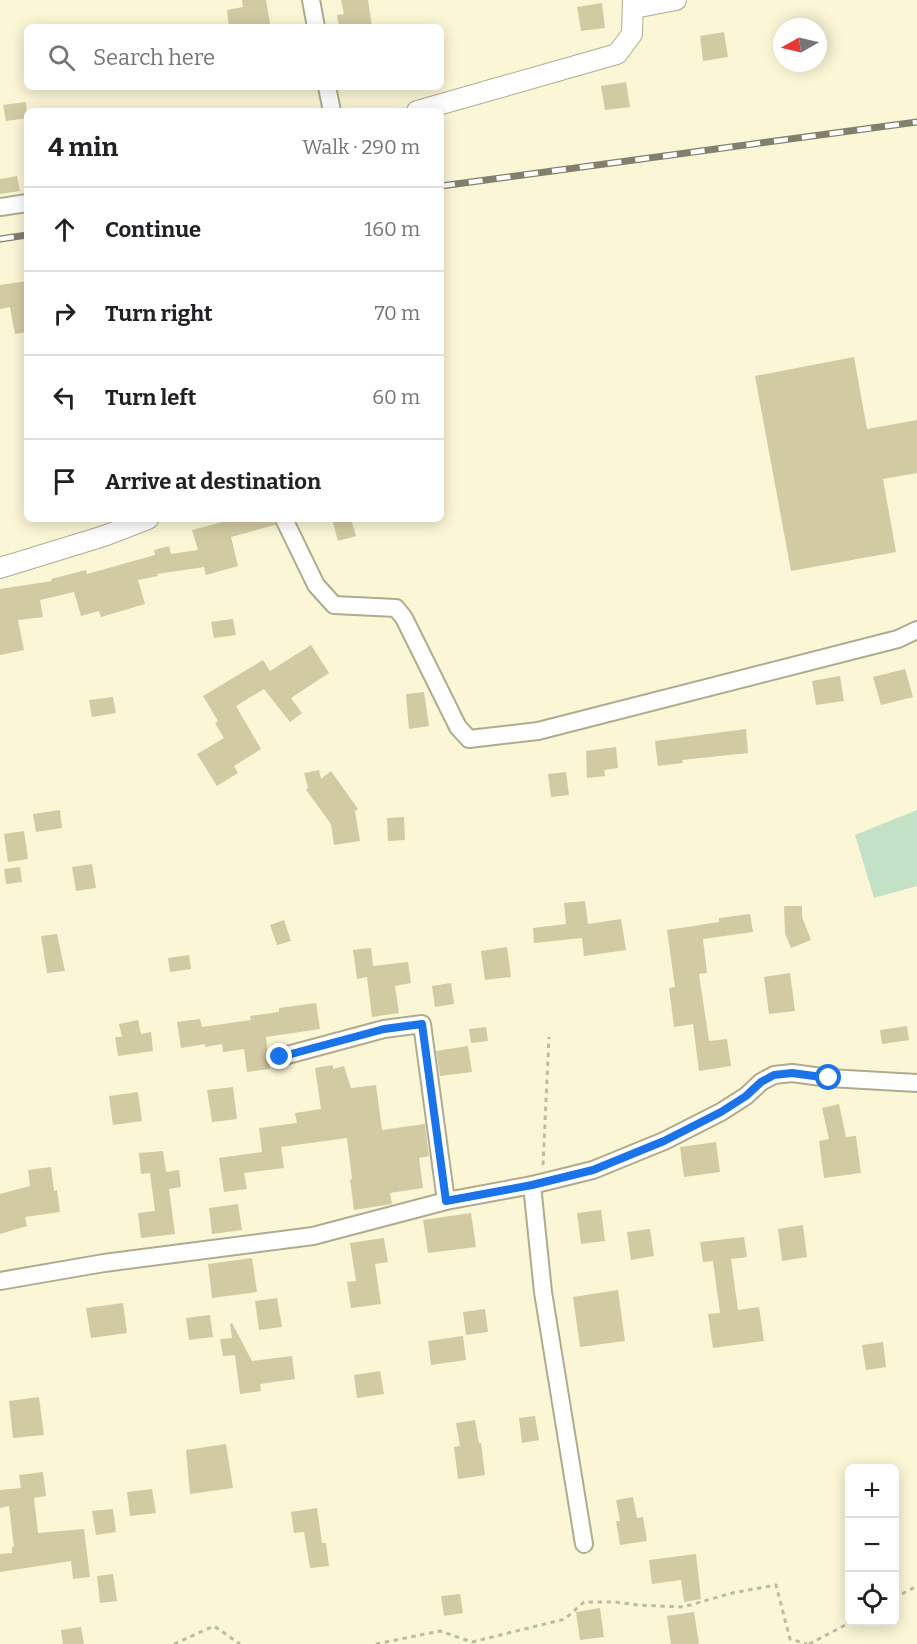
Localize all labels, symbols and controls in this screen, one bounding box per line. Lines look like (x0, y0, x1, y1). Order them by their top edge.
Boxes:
north arrow (773, 18, 827, 72)
search box (24, 24, 444, 90)
icon: search (45, 41, 78, 74)
text: Search here (93, 44, 215, 71)
text: 4 min (48, 132, 118, 163)
text: Walk · 290 m (302, 135, 420, 159)
icon: ahead (48, 213, 81, 246)
text: Continue (105, 216, 201, 243)
text: 160 m (364, 217, 420, 241)
icon: right (48, 297, 81, 330)
text: Turn right (105, 300, 213, 327)
text: 70 m (374, 301, 420, 325)
icon: left (48, 381, 81, 414)
text: Turn left (105, 384, 197, 411)
text: 60 m (372, 385, 420, 409)
icon: arrive (48, 465, 81, 498)
text: Arrive at destination (105, 468, 321, 495)
route end (266, 1043, 292, 1069)
route start (815, 1064, 841, 1090)
map controls (845, 1464, 899, 1626)
button: + (845, 1464, 899, 1518)
button: − (845, 1518, 899, 1572)
button: locate (845, 1572, 899, 1626)

